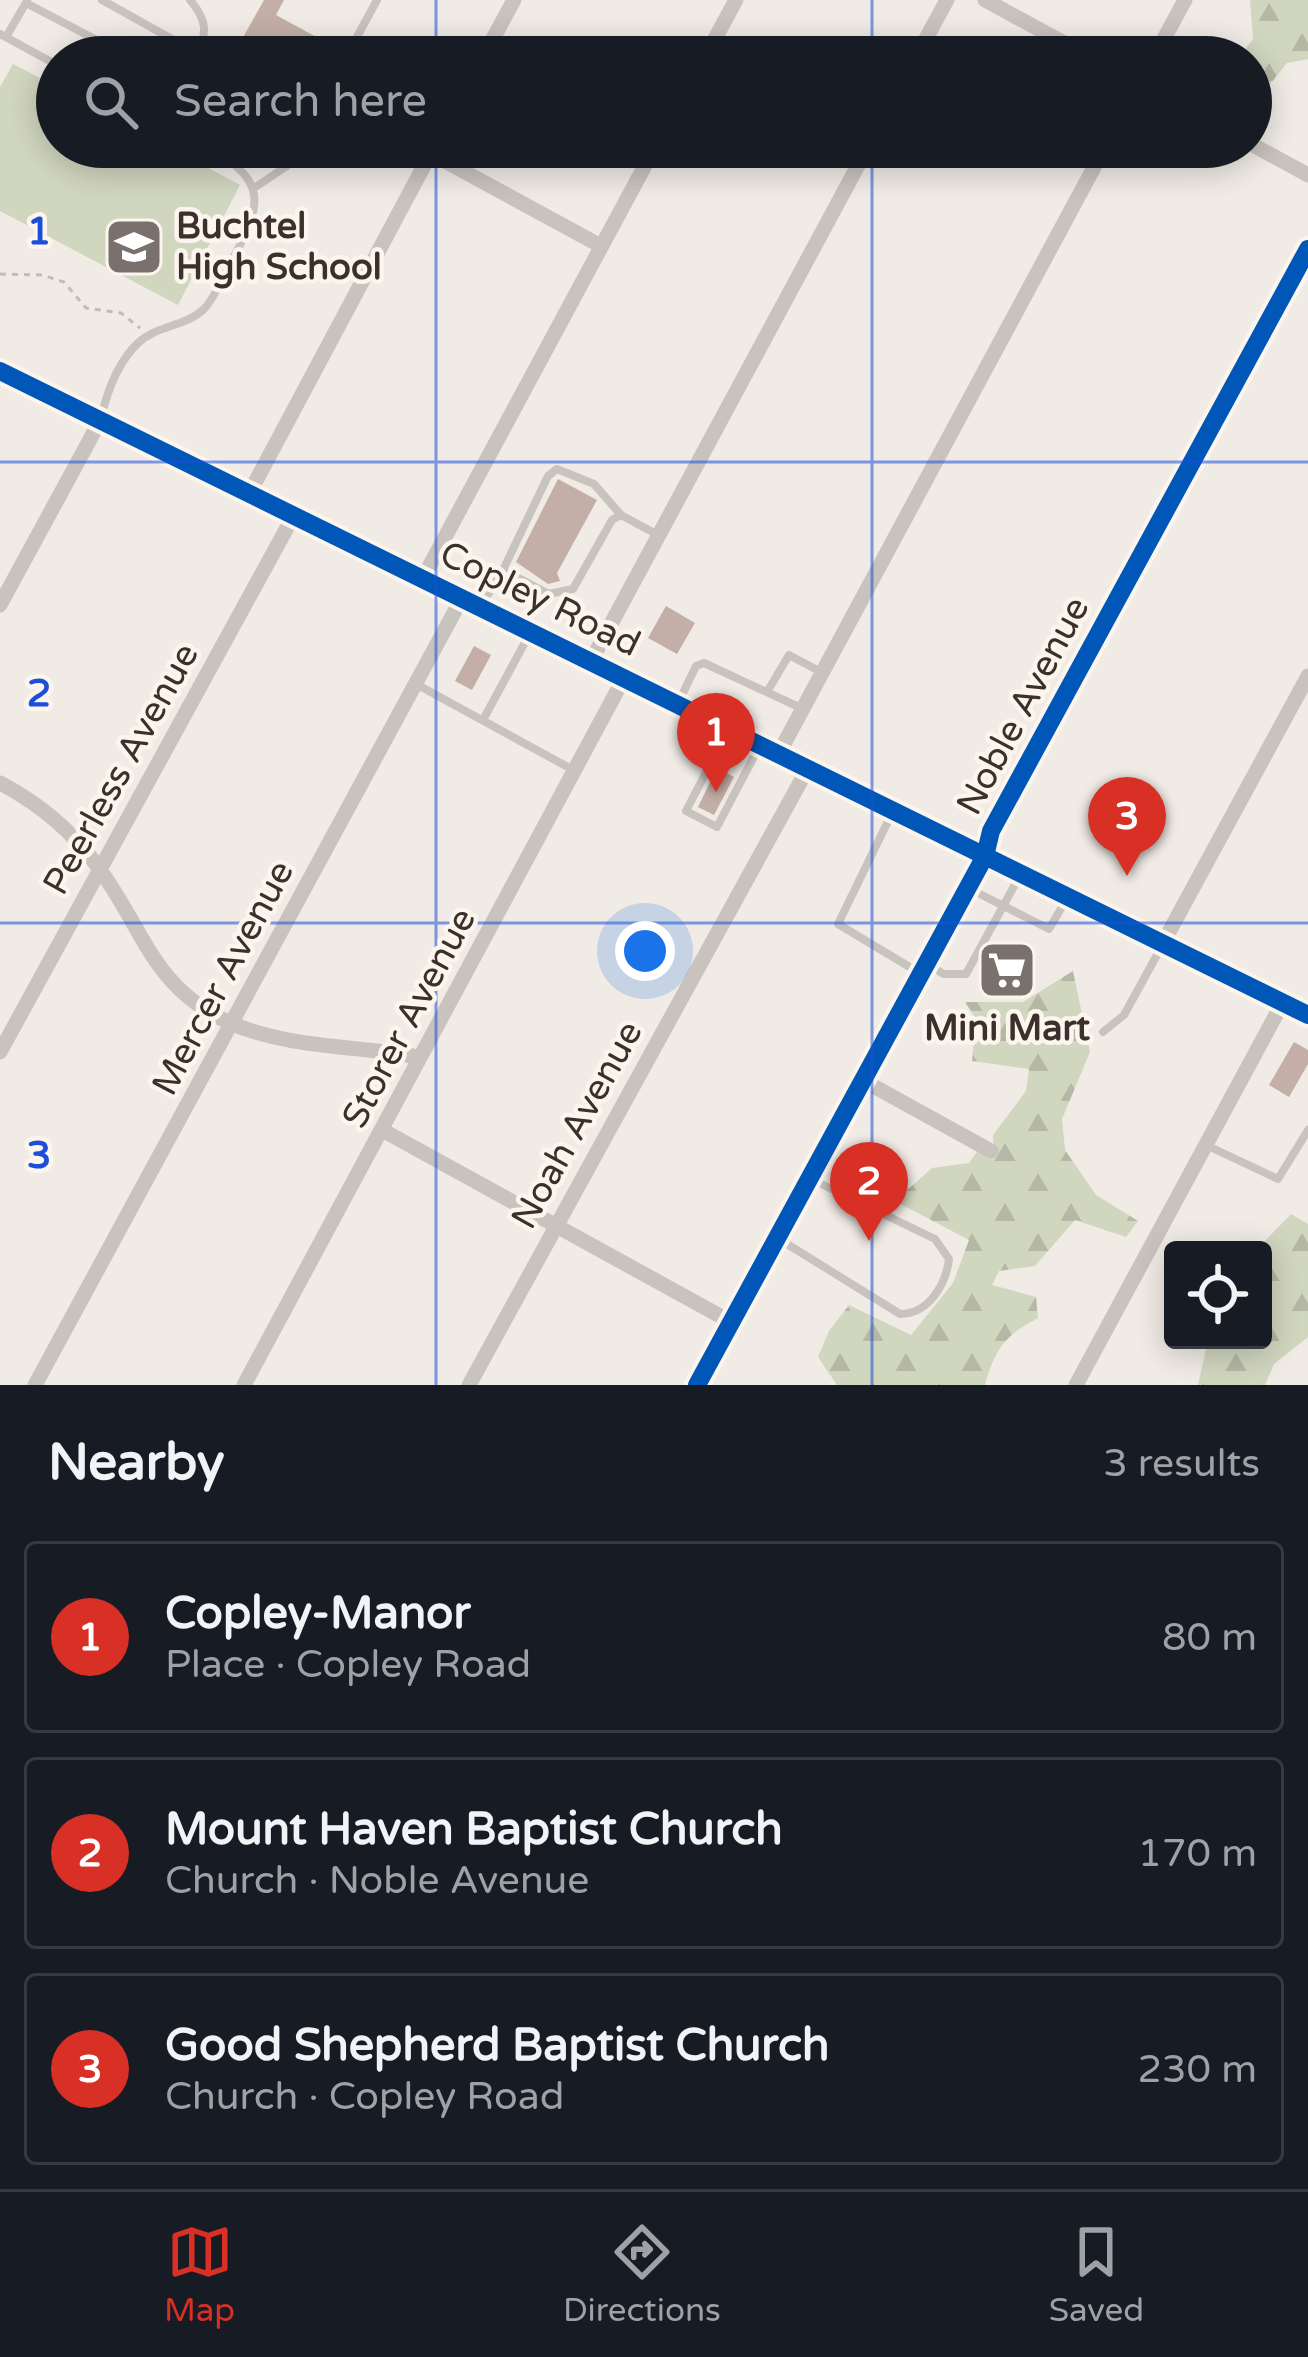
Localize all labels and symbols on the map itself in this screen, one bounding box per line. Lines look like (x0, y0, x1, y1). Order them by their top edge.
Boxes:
place label: Buchtel High School (176, 205, 382, 289)
text: 1 (27, 208, 51, 255)
school or university icon: Buchtel High School (103, 216, 165, 278)
street label: Copley Road (433, 532, 647, 666)
street label: Noble Avenue (948, 590, 1098, 822)
street label: Peerless Avenue (34, 636, 208, 902)
text: 2 (27, 670, 51, 717)
pin: 1 (677, 693, 755, 792)
pin: 3 (1088, 777, 1166, 876)
street label: Mercer Avenue (143, 853, 303, 1103)
street label: Storer Avenue (333, 901, 485, 1135)
your location (615, 921, 675, 981)
supermarket icon: Mini Mart (976, 939, 1038, 1001)
place label: Mini Mart (924, 1007, 1090, 1050)
street label: Noah Avenue (502, 1014, 652, 1236)
text: 3 (27, 1132, 51, 1179)
pin: 2 (830, 1142, 908, 1241)

